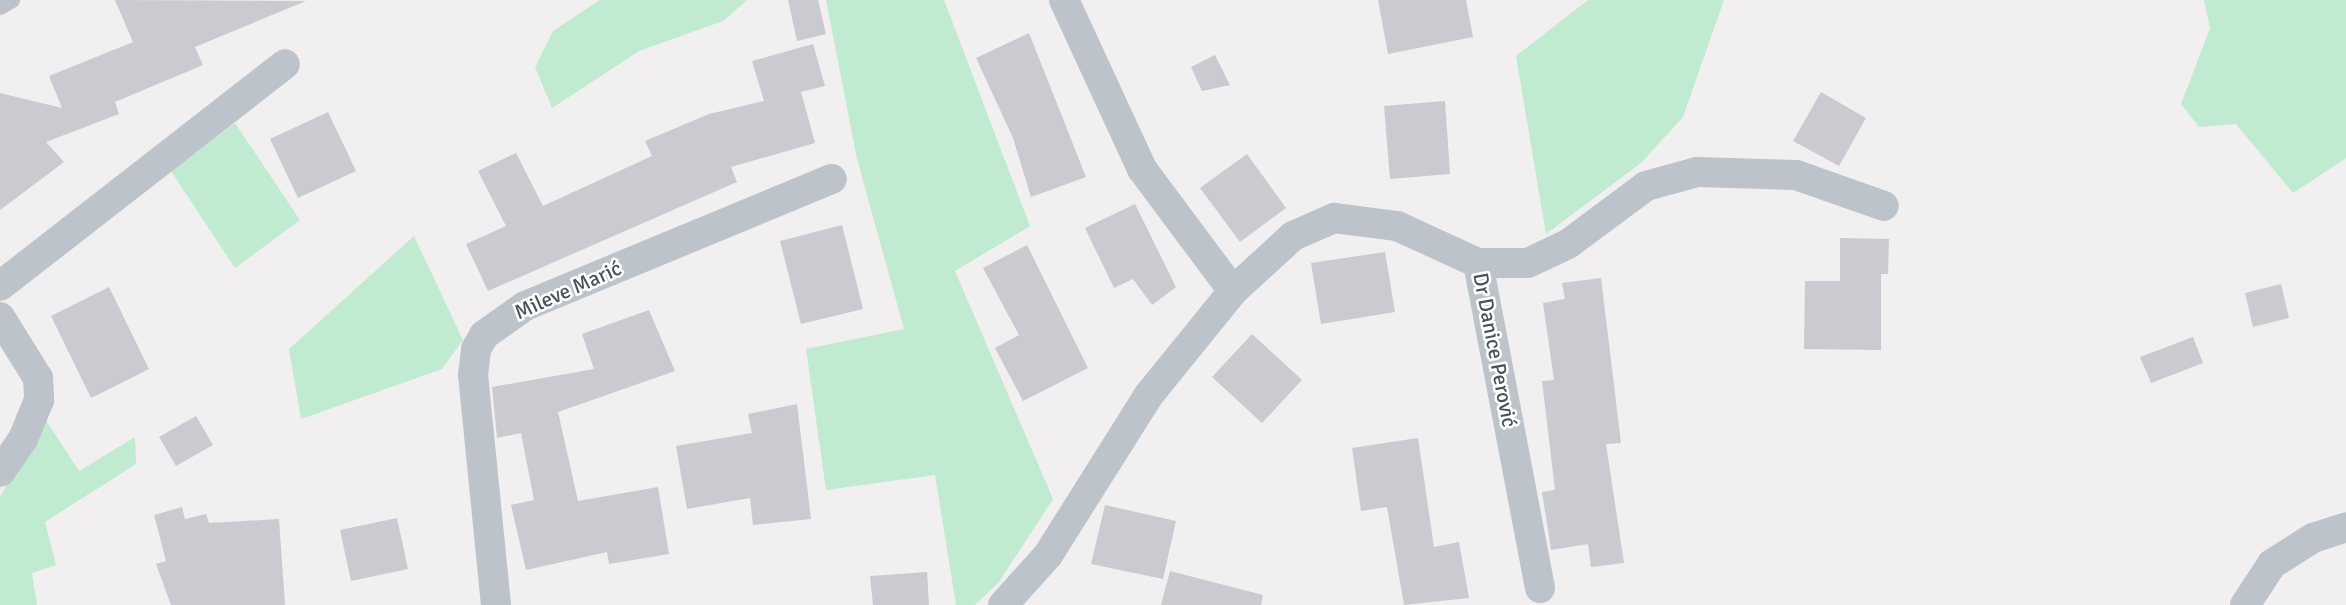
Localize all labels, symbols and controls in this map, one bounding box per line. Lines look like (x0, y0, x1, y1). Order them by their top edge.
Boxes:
street label: Mileve Marić (511, 255, 625, 325)
street label: Dr Danice Perović (1468, 271, 1522, 429)

